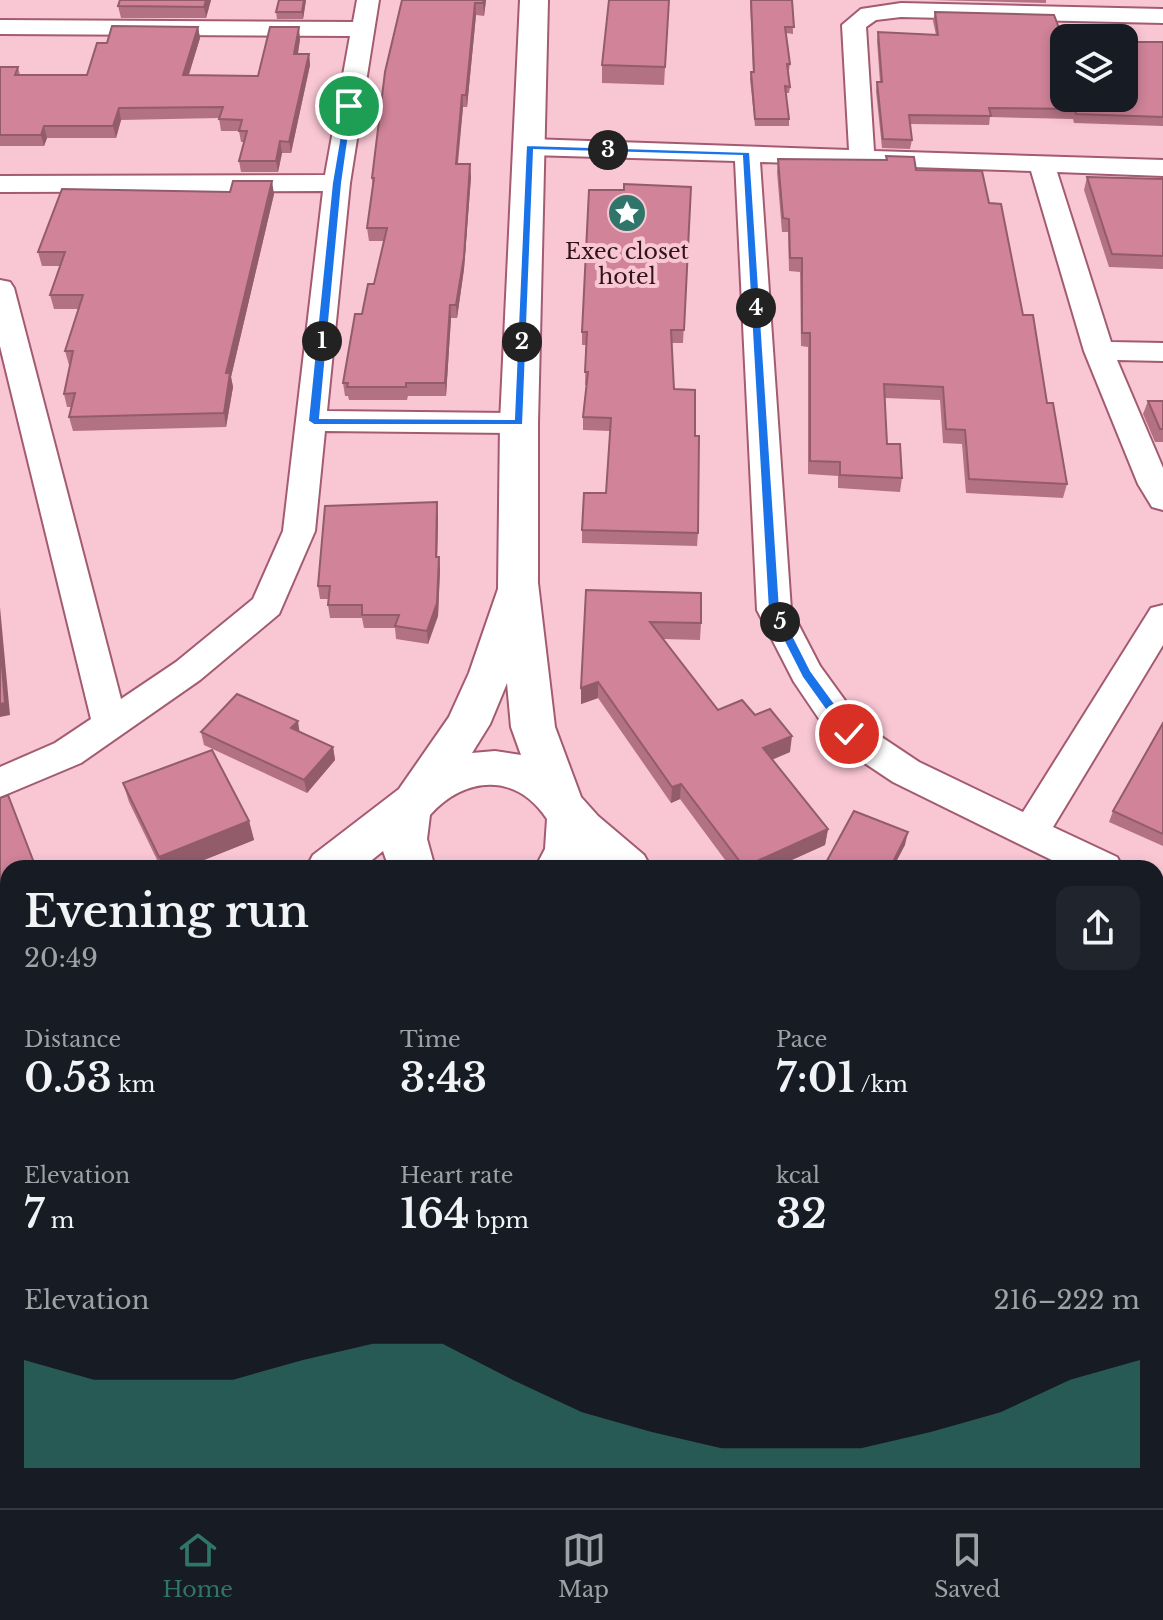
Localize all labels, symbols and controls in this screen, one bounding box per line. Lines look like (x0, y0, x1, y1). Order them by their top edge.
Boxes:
map controls (1050, 24, 1138, 112)
button: layers (1050, 24, 1138, 112)
pin (315, 72, 383, 140)
icon: arrive (327, 84, 371, 128)
pin: 3 (588, 130, 628, 170)
text: 3 (601, 136, 615, 163)
place icon: Exec closet hotel (606, 192, 648, 234)
place label: Exec closet hotel (565, 238, 690, 290)
pin: 4 (736, 288, 776, 328)
text: 4 (749, 294, 763, 321)
pin: 1 (302, 321, 342, 361)
pin: 2 (502, 322, 542, 362)
text: 1 (317, 327, 327, 354)
text: 2 (515, 328, 529, 355)
pin: 5 (760, 602, 800, 642)
text: 5 (773, 608, 787, 635)
pin (815, 700, 883, 768)
icon: check (827, 712, 871, 756)
text: Evening run (24, 884, 309, 939)
button: share (1056, 886, 1140, 970)
text: 20:49 (24, 942, 98, 974)
text: Distance (24, 1026, 121, 1053)
text: Time (400, 1026, 461, 1053)
text: Pace (776, 1026, 827, 1053)
text: 0.53 (24, 1053, 112, 1103)
text: 3:43 (400, 1053, 487, 1103)
text: 7:01 (776, 1053, 855, 1103)
text: km (112, 1071, 155, 1098)
text: /km (855, 1071, 908, 1098)
text: Elevation (24, 1162, 130, 1189)
text: Heart rate (400, 1162, 513, 1189)
text: kcal (776, 1162, 820, 1189)
text: 7 (24, 1189, 44, 1239)
text: 164 (400, 1189, 470, 1239)
text: 32 (776, 1189, 827, 1239)
text: m (44, 1207, 74, 1234)
text: bpm (470, 1207, 529, 1234)
text: Elevation (24, 1284, 150, 1316)
text: 216–222 m (993, 1284, 1140, 1316)
tab: Home (163, 1528, 233, 1603)
tab: Map (558, 1528, 609, 1603)
tab: Saved (934, 1528, 1000, 1603)

